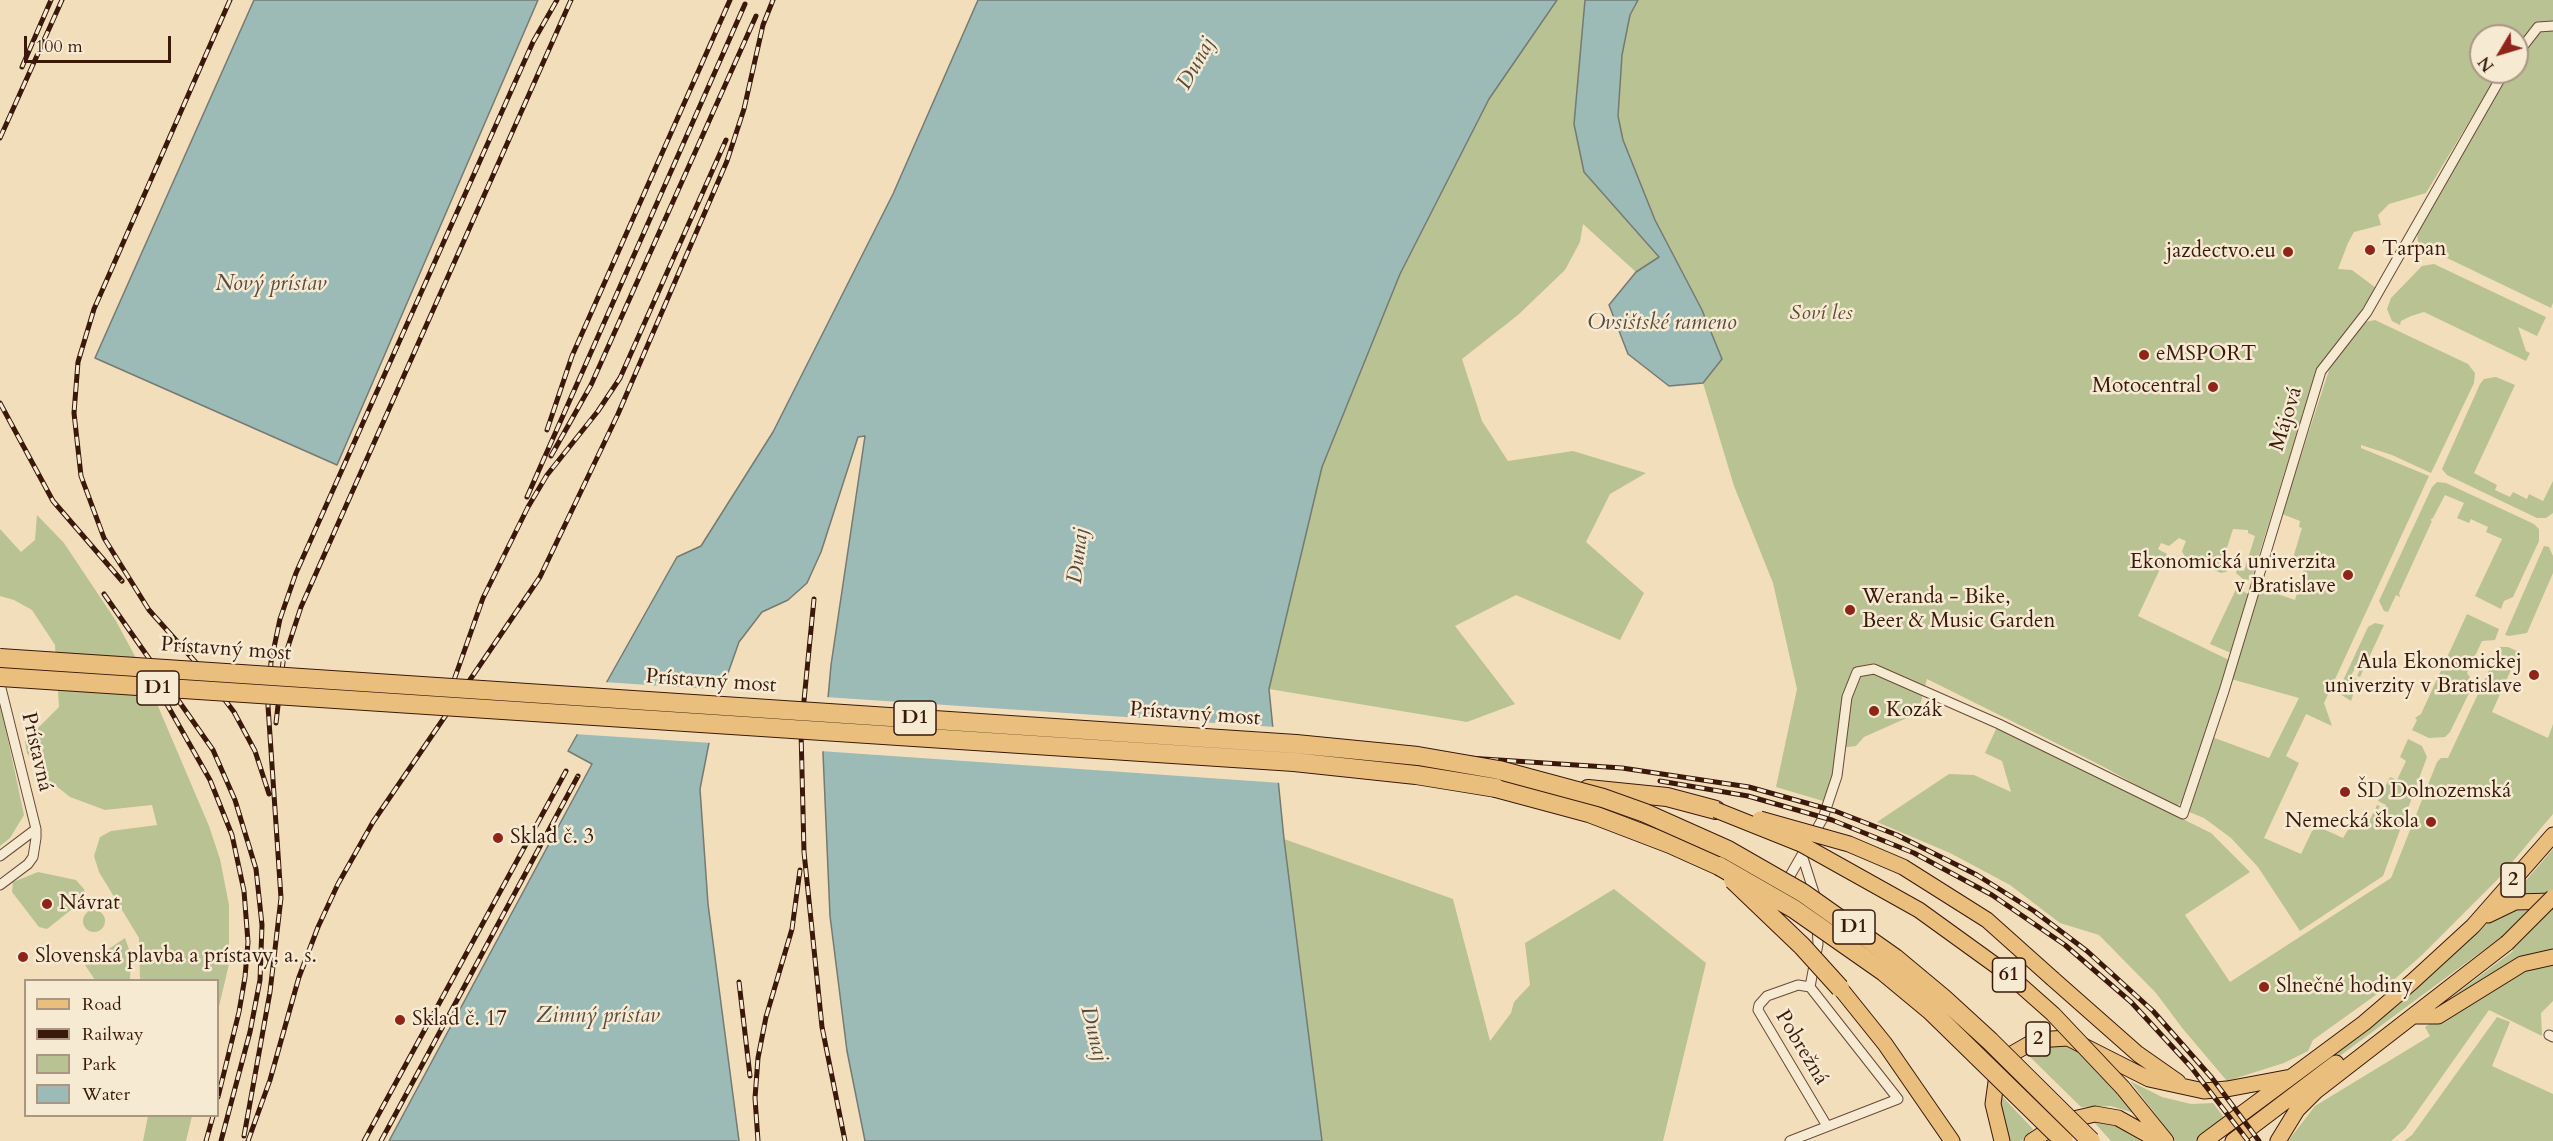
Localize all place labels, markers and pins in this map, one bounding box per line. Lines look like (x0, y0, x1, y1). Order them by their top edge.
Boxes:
place label: Tarpan (2382, 237, 2446, 263)
place label: jazdectvo.eu (2166, 239, 2276, 265)
marker: Tarpan (2363, 243, 2377, 257)
marker: jazdectvo.eu (2281, 245, 2295, 259)
place label: eMSPORT (2156, 342, 2256, 368)
marker: eMSPORT (2137, 348, 2151, 362)
place label: Motocentral (2092, 374, 2201, 400)
marker: Motocentral (2206, 380, 2220, 394)
place label: Ekonomická univerzita v Bratislave (2130, 550, 2336, 600)
marker: Ekonomická univerzita v Bratislave (2341, 568, 2355, 582)
place label: Weranda - Bike, Beer & Music Garden (1862, 585, 2055, 635)
marker: Weranda - Bike, Beer & Music Garden (1843, 603, 1857, 617)
place label: Aula Ekonomickej univerzity v Bratislave (2325, 650, 2522, 700)
marker: Aula Ekonomickej univerzity v Bratislave (2527, 668, 2541, 682)
place label: Kozák (1886, 698, 1943, 724)
marker: Kozák (1867, 704, 1881, 718)
place label: ŠD Dolnozemská (2357, 779, 2511, 805)
marker: ŠD Dolnozemská (2338, 785, 2352, 799)
place label: Nemecká škola (2285, 809, 2419, 835)
marker: Nemecká škola (2424, 815, 2438, 829)
place label: Sklad č. 3 (510, 825, 594, 851)
marker: Sklad č. 3 (491, 831, 505, 845)
place label: Návrat (59, 891, 120, 917)
marker: Návrat (40, 897, 54, 911)
place label: Slovenská plavba a prístavy, a. s. (35, 944, 317, 970)
marker: Slovenská plavba a prístavy, a. s. (16, 950, 30, 964)
place label: Slnečné hodiny (2276, 974, 2413, 1000)
marker: Slnečné hodiny (2257, 980, 2271, 994)
place label: Sklad č. 17 (412, 1007, 507, 1033)
marker: Sklad č. 17 (393, 1013, 407, 1027)

